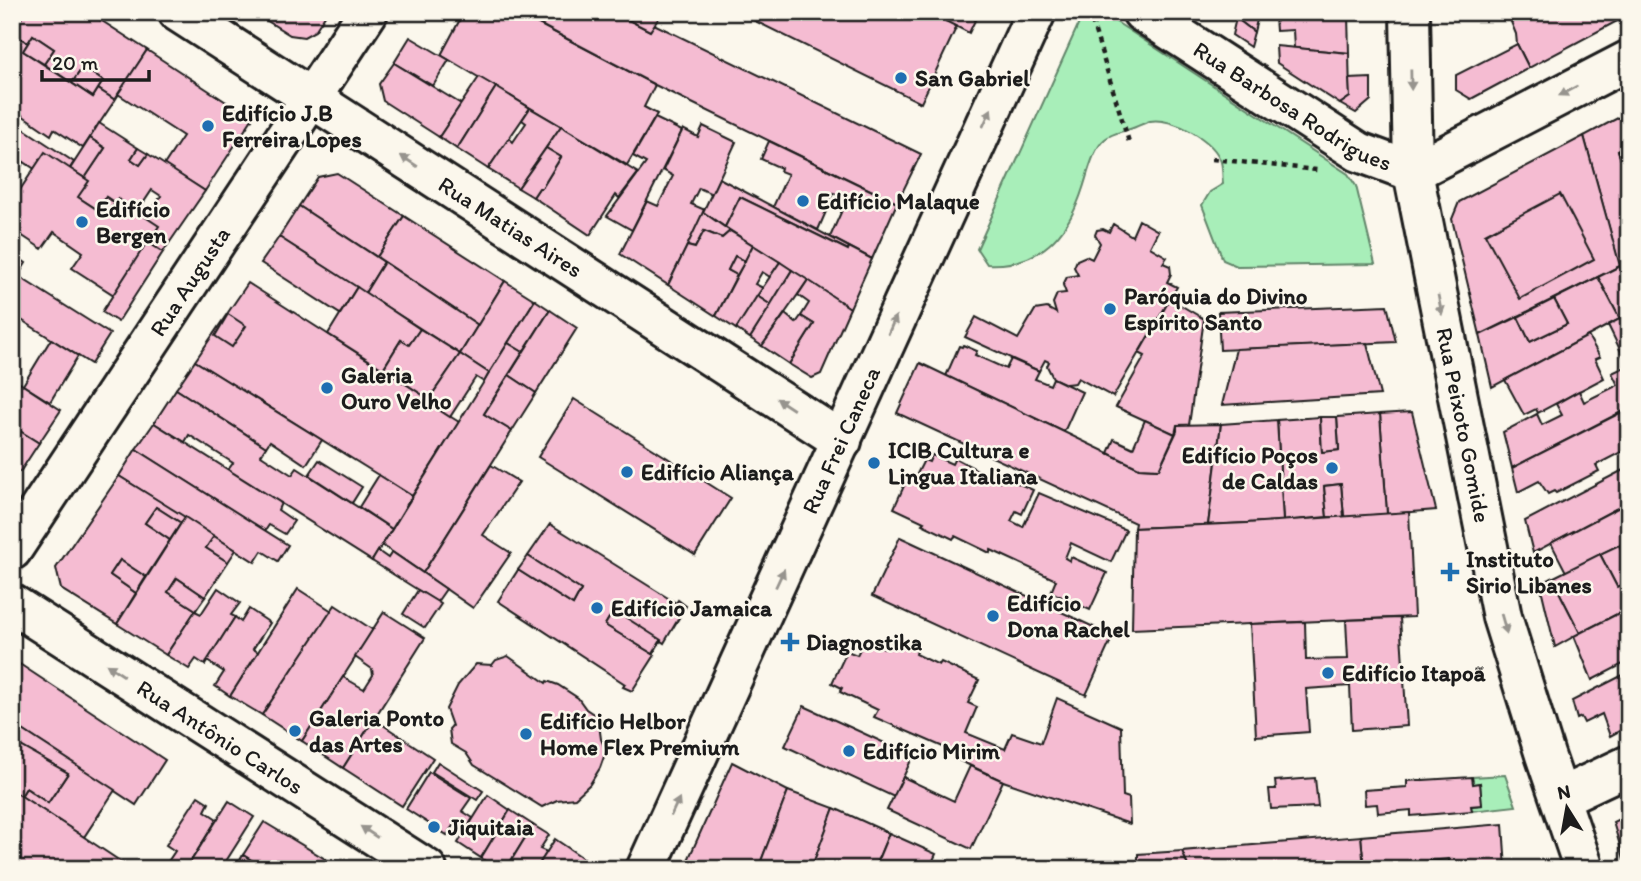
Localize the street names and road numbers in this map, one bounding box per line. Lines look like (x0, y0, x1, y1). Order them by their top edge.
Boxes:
street label: Rua Barbosa Rodrigues (1188, 35, 1396, 177)
street label: Rua Matias Aires (433, 170, 588, 284)
street label: Rua Augusta (143, 221, 236, 342)
street label: Rua Peixoto Gomide (1430, 325, 1497, 525)
street label: Rua Frei Caneca (795, 362, 886, 518)
street label: Rua Antônio Carlos (132, 674, 308, 800)

